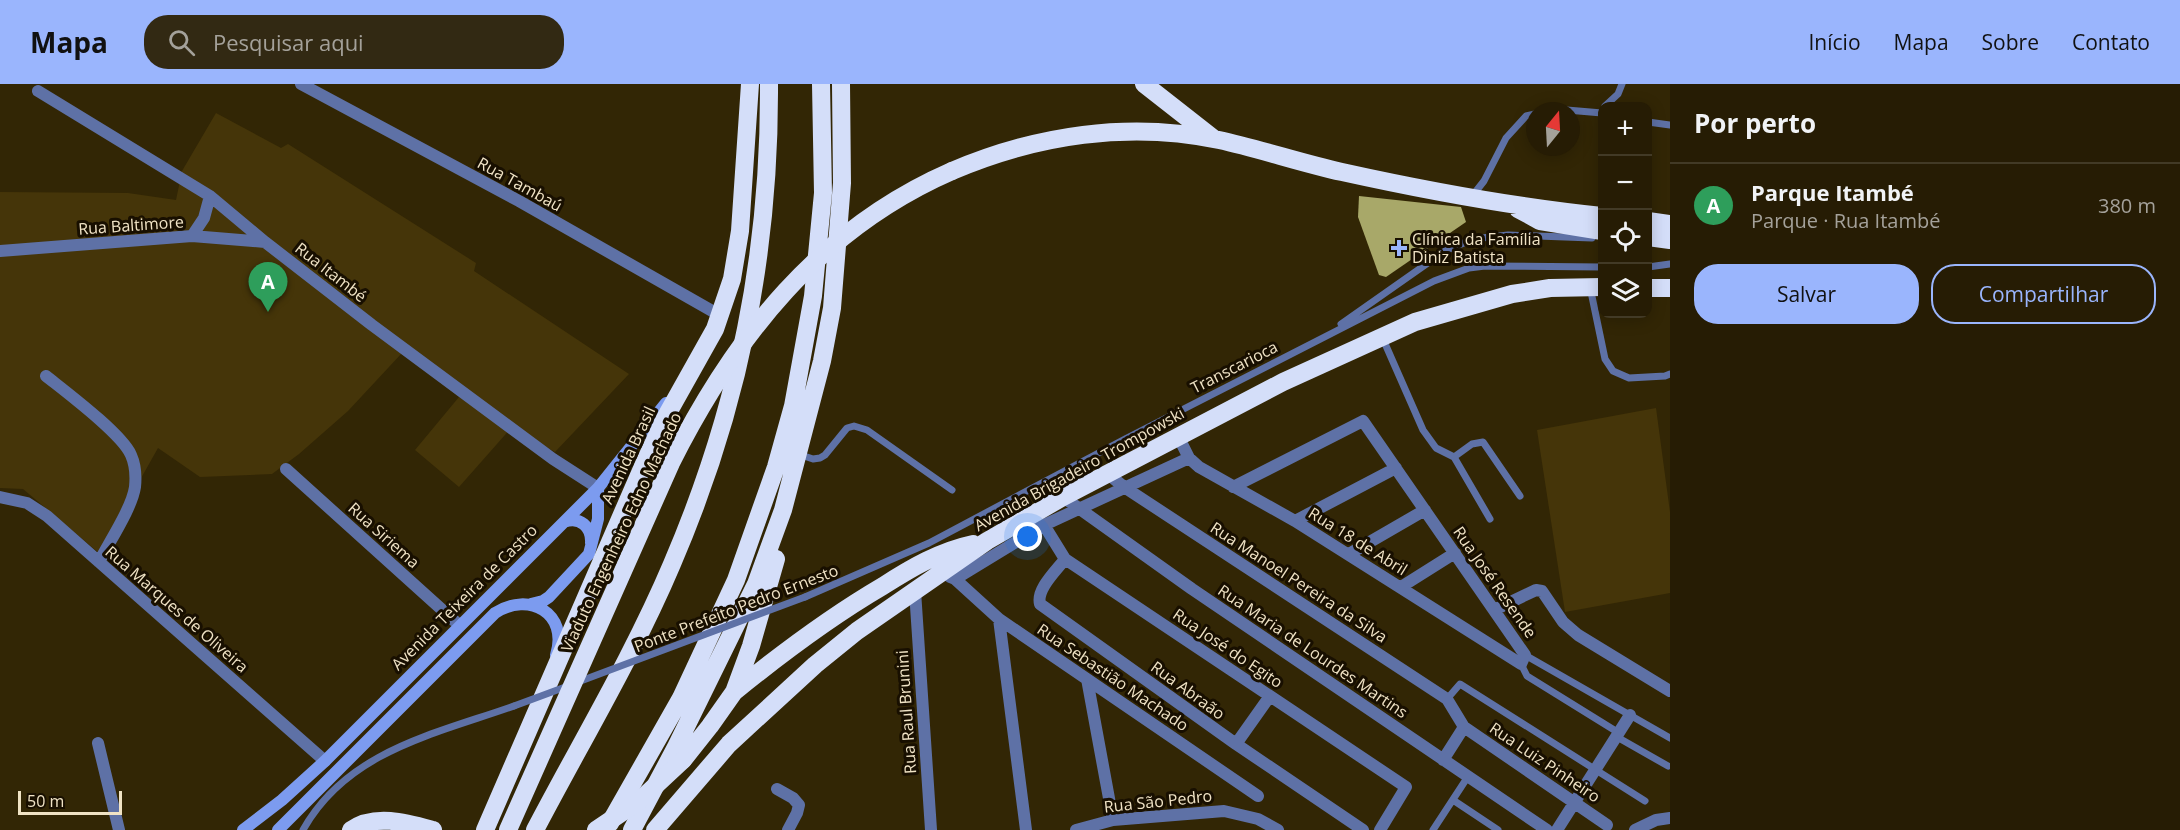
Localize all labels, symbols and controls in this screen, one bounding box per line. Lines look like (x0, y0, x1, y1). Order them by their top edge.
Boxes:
search box (144, 15, 564, 69)
text: Mapa (30, 23, 108, 61)
icon: search (165, 26, 198, 59)
text: Pesquisar aqui (213, 27, 364, 57)
text: Início (1808, 28, 1861, 56)
text: Mapa (1894, 28, 1949, 56)
text: Sobre (1982, 28, 2039, 56)
text: Contato (2072, 28, 2150, 56)
north arrow (1526, 102, 1580, 156)
map controls (1598, 102, 1652, 318)
button: + (1598, 102, 1652, 156)
text: Por perto (1694, 105, 1816, 141)
street label: Rua Tambaú (474, 152, 566, 216)
button: − (1598, 156, 1652, 210)
text: Parque Itambé (1751, 177, 1914, 207)
text: A (1707, 192, 1720, 219)
text: 380 m (2098, 192, 2156, 219)
text: Parque · Rua Itambé (1751, 207, 1940, 234)
street label: Rua Baltimore (78, 210, 185, 240)
button: locate (1598, 210, 1652, 264)
place label: Clínica da Família Diniz Batista (1412, 228, 1541, 268)
street label: Rua Itambé (291, 237, 371, 307)
marker: Clínica da Família Diniz Batista (1390, 239, 1408, 257)
pin: A (248, 262, 288, 312)
button: layers (1598, 264, 1652, 318)
button: Salvar (1694, 264, 1919, 324)
button: Compartilhar (1931, 264, 2156, 324)
street label: Transcarioca (1187, 336, 1281, 398)
street label: Avenida Brigadeiro Trompowski (970, 402, 1188, 536)
street label: Avenida Brasil (596, 403, 660, 507)
street label: Viaduto Engenheiro Edno Machado (556, 409, 686, 655)
street label: Rua Siriema (344, 497, 424, 573)
street label: Rua 18 de Abril (1304, 502, 1412, 580)
street label: Rua Manoel Pereira da Silva (1206, 516, 1392, 648)
street label: Avenida Teixeira de Castro (386, 519, 542, 675)
your location (1013, 522, 1042, 551)
street label: Rua José Resende (1448, 522, 1542, 642)
street label: Rua Marques de Oliveira (101, 541, 253, 677)
street label: Ponte Prefeito Pedro Ernesto (631, 559, 841, 657)
street label: Rua Maria de Lourdes Martins (1214, 579, 1412, 723)
street label: Rua José do Egito (1169, 603, 1287, 693)
street label: Rua Sebastião Machado (1033, 618, 1193, 736)
street label: Rua Raul Brunini (891, 649, 921, 775)
street label: Rua Abraão (1147, 656, 1229, 724)
street label: Rua Luiz Pinheiro (1485, 717, 1605, 807)
street label: Rua São Pedro (1103, 784, 1213, 818)
scale bar (18, 788, 122, 816)
text: 50 m (27, 790, 64, 812)

